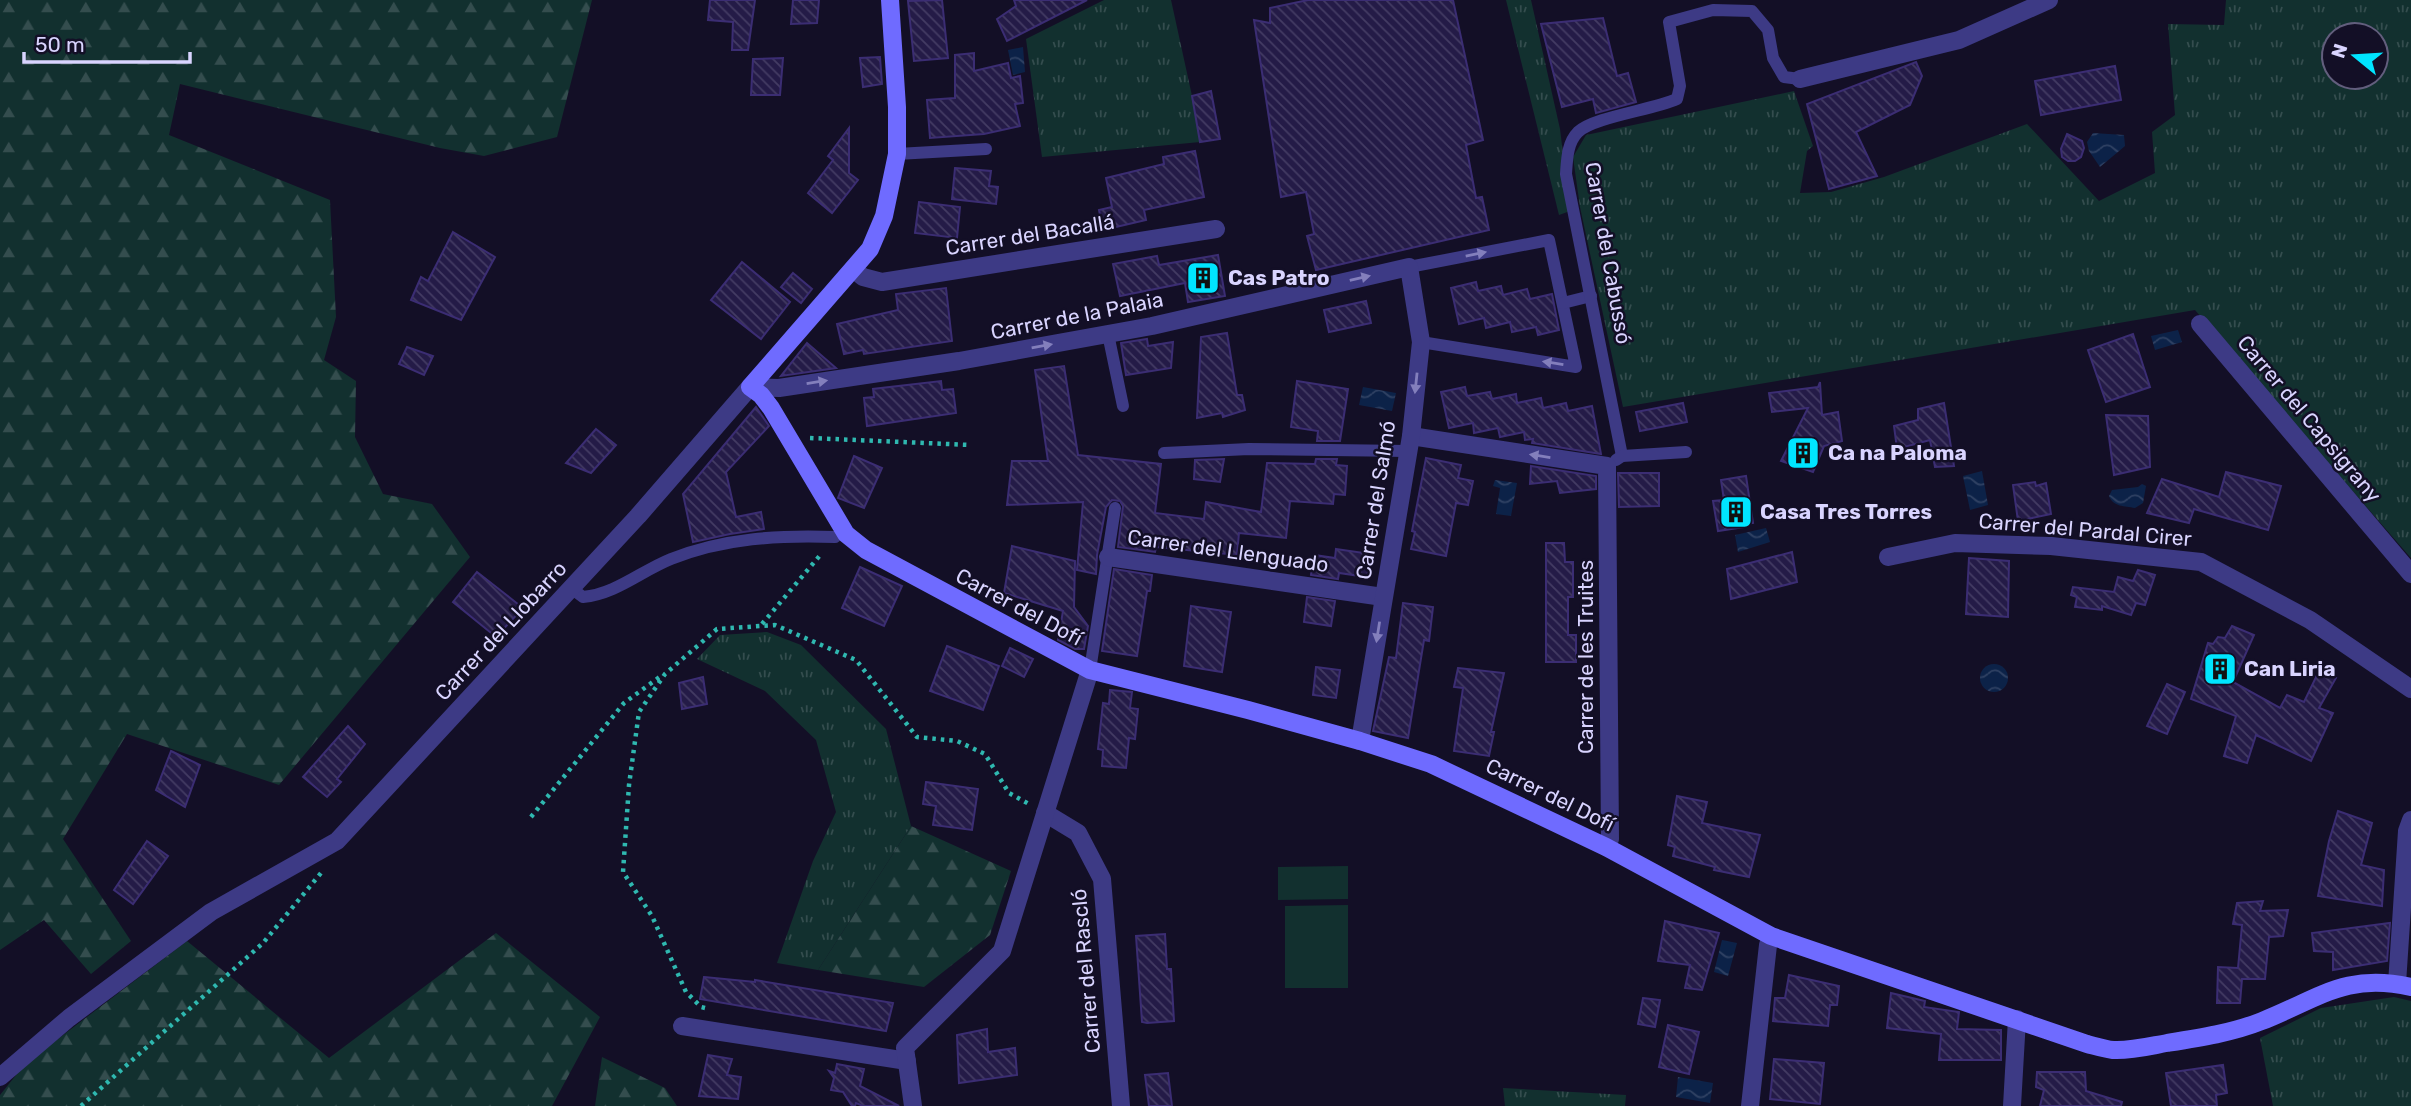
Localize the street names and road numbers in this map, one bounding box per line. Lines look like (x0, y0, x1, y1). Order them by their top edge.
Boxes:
street label: Carrer del Cabussó (1580, 160, 1637, 346)
street label: Carrer del Bacallá (944, 209, 1116, 260)
street label: Carrer de la Palaia (989, 287, 1165, 344)
street label: Carrer del Capsigrany (2232, 330, 2387, 507)
street label: Carrer del Salmó (1351, 419, 1400, 581)
street label: Carrer del Pardal Cirer (1977, 508, 2193, 551)
street label: Carrer del Llenguado (1126, 524, 1330, 577)
street label: Carrer del Llobarro (430, 556, 572, 705)
street label: Carrer de les Truites (1573, 560, 1598, 754)
street label: Carrer del Dofí (952, 563, 1088, 651)
street label: Carrer del Dofí (1482, 753, 1619, 837)
street label: Carrer del Rascló (1066, 888, 1105, 1054)

